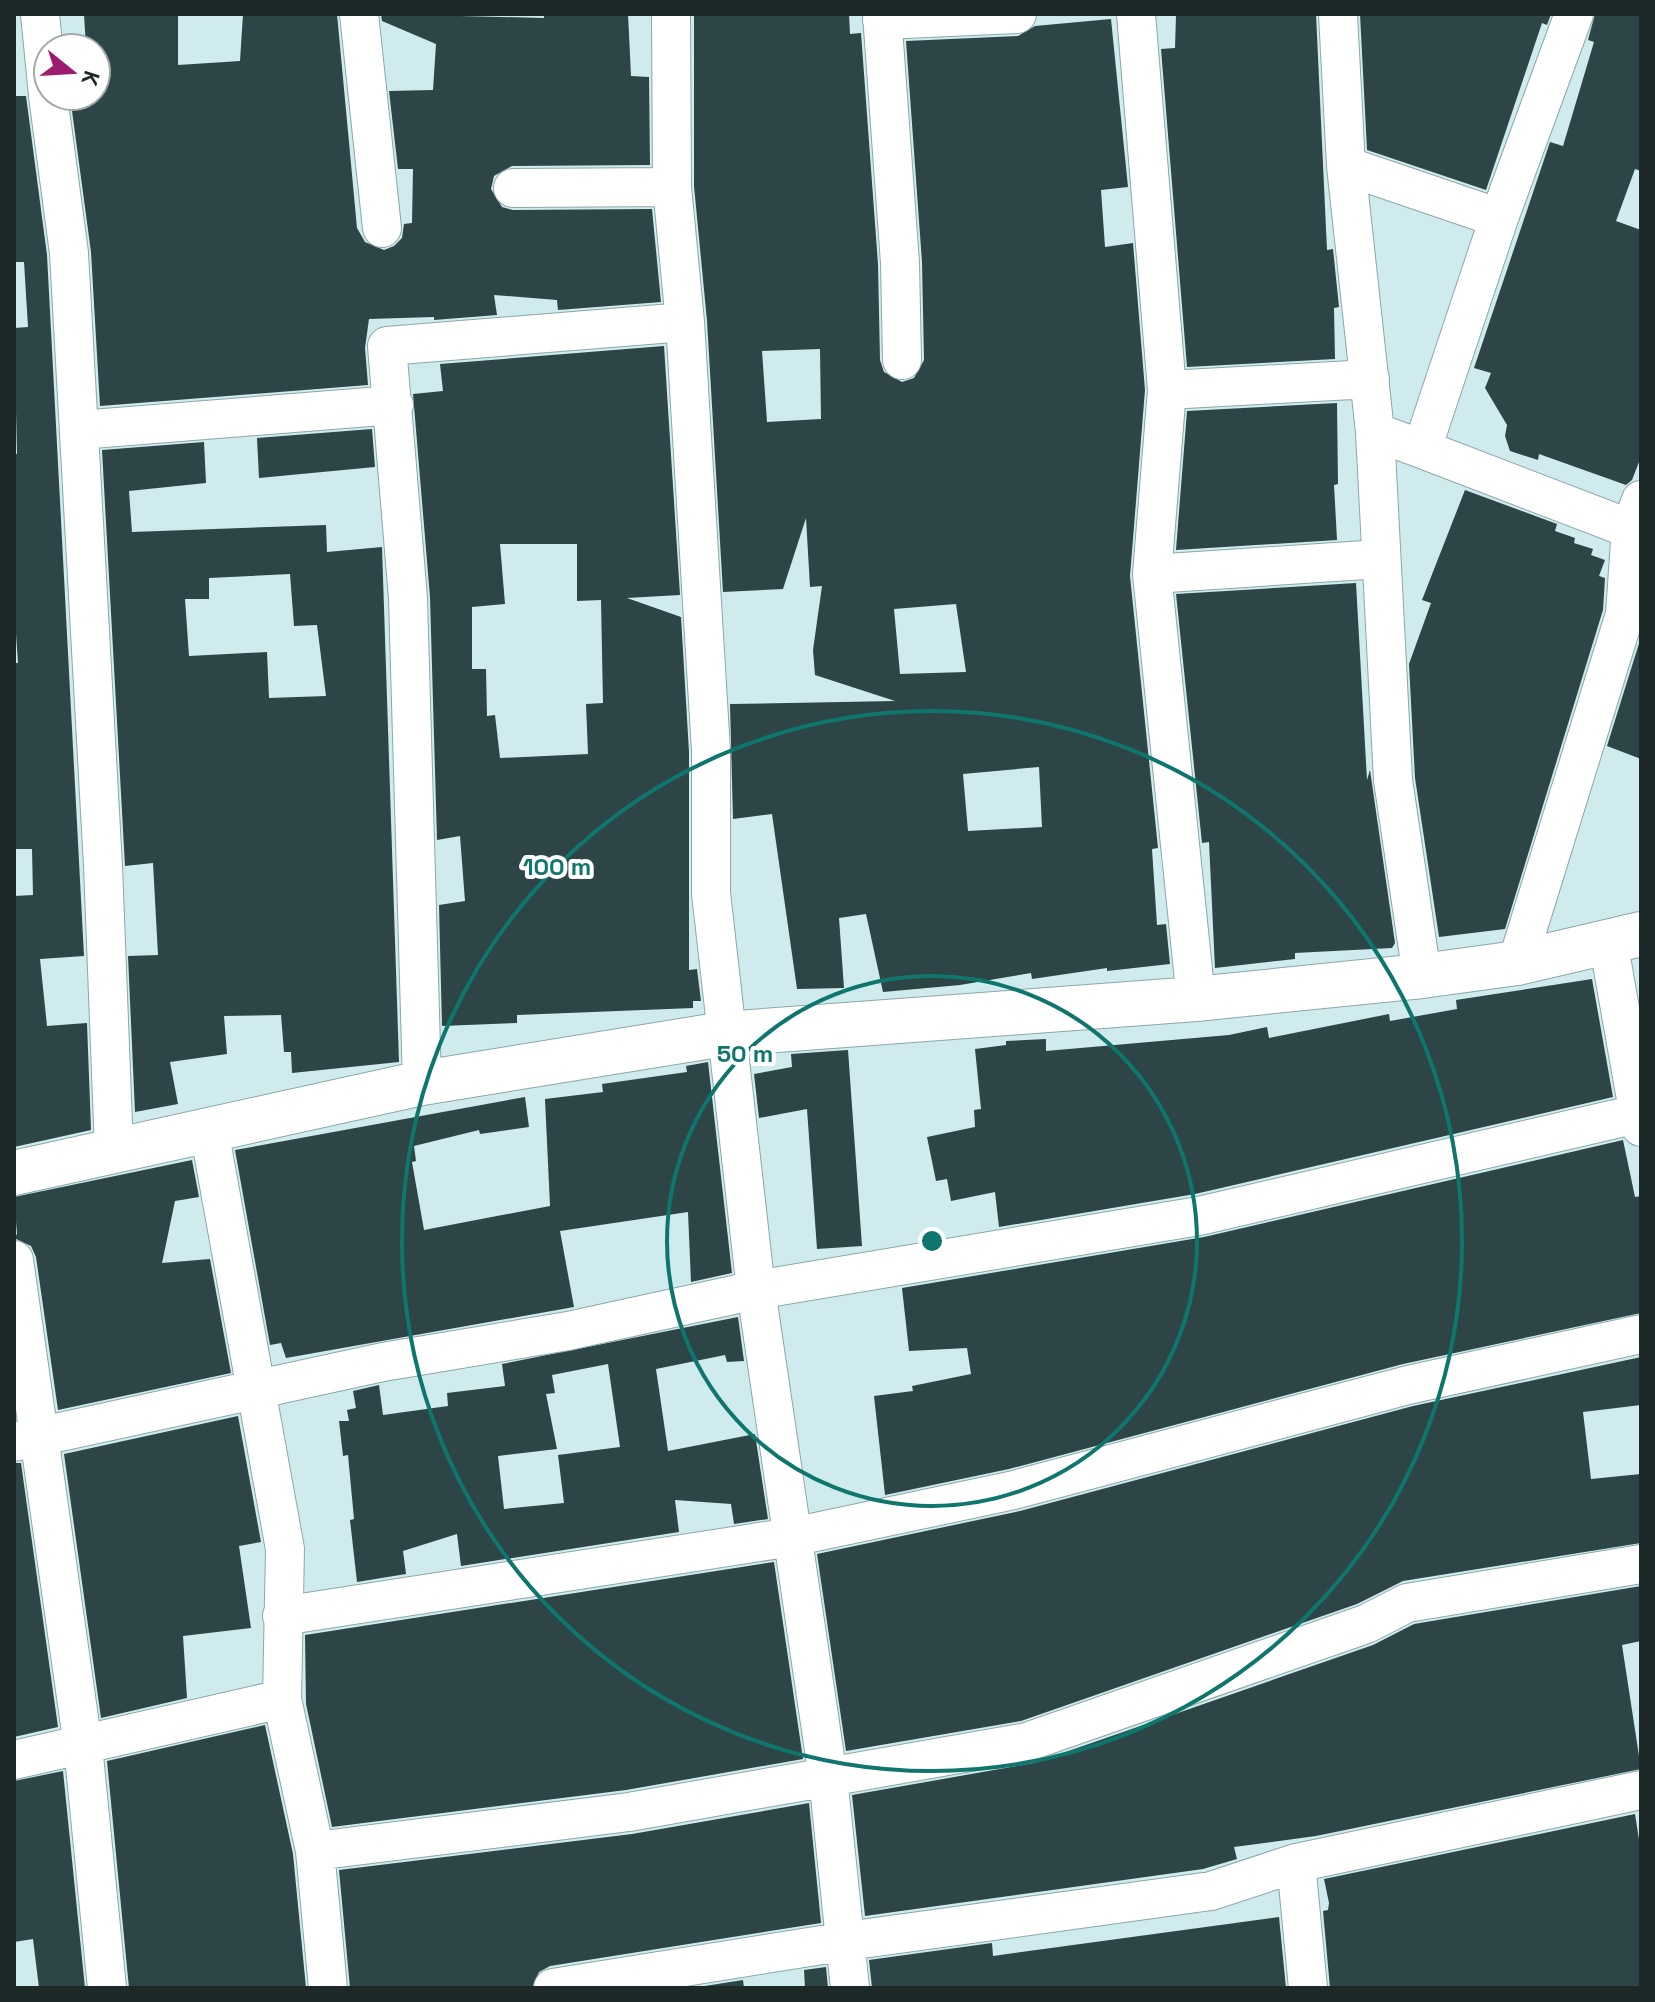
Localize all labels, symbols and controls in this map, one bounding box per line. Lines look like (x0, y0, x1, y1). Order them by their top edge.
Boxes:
north arrow (32, 32, 112, 112)
text: K (76, 67, 106, 89)
text: 100 m (523, 851, 591, 882)
text: 50 m (717, 1038, 773, 1069)
centre of rings (918, 1227, 946, 1255)

